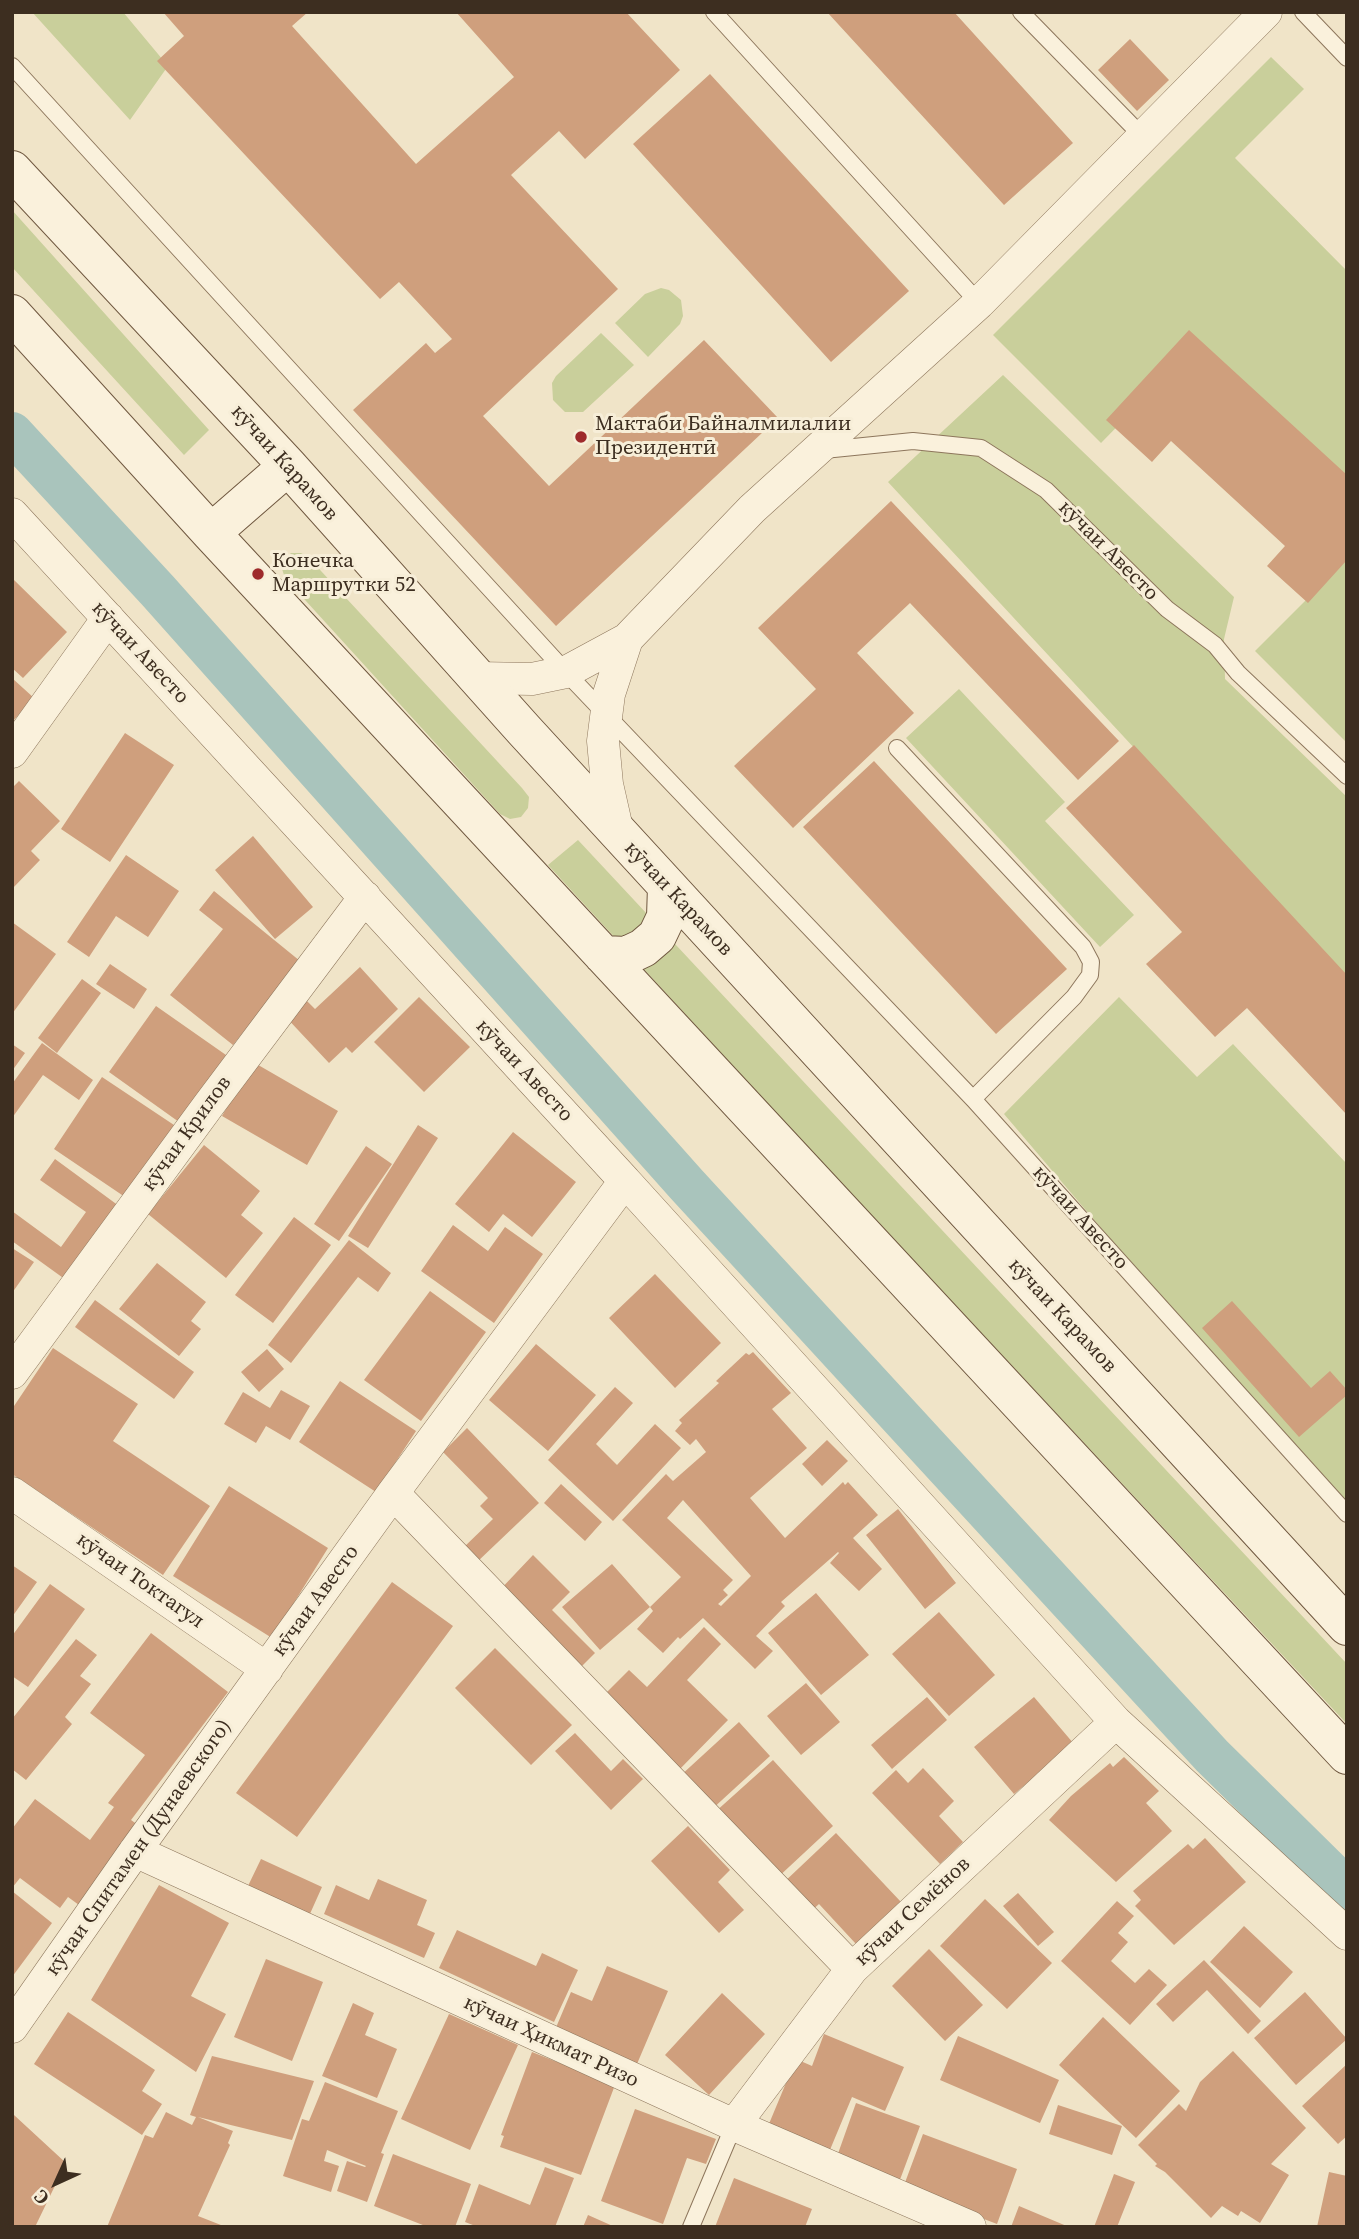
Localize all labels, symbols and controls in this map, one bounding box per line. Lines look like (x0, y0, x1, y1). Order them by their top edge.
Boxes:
street label: кӯчаи Карамов (225, 400, 343, 526)
place label: Мактаби Байналмилалии Президентӣ (595, 412, 851, 462)
marker: Мактаби Байналмилалии Президентӣ (573, 429, 589, 445)
street label: кӯчаи Авесто (1053, 496, 1163, 606)
place label: Конечка Маршрутки 52 (272, 549, 416, 599)
marker: Конечка Маршрутки 52 (250, 566, 266, 582)
street label: кӯчаи Авесто (86, 596, 194, 710)
street label: кӯчаи Карамов (618, 836, 738, 962)
street label: кӯчаи Авесто (470, 1014, 578, 1128)
street label: кӯчаи Крилов (137, 1072, 237, 1196)
street label: кӯчаи Авесто (1027, 1161, 1133, 1275)
street label: кӯчаи Карамов (1002, 1253, 1122, 1379)
street label: кӯчаи Токтагул (71, 1528, 209, 1634)
street label: кӯчаи Авесто (267, 1540, 365, 1662)
street label: кӯчаи Спитамен (Дунаевского) (40, 1715, 238, 1981)
street label: кӯчаи Семёнов (850, 1852, 976, 1972)
street label: кӯчаи Ҳикмат Ризо (460, 1990, 642, 2094)
north arrow (21, 2148, 91, 2218)
text: С (28, 2184, 55, 2211)

